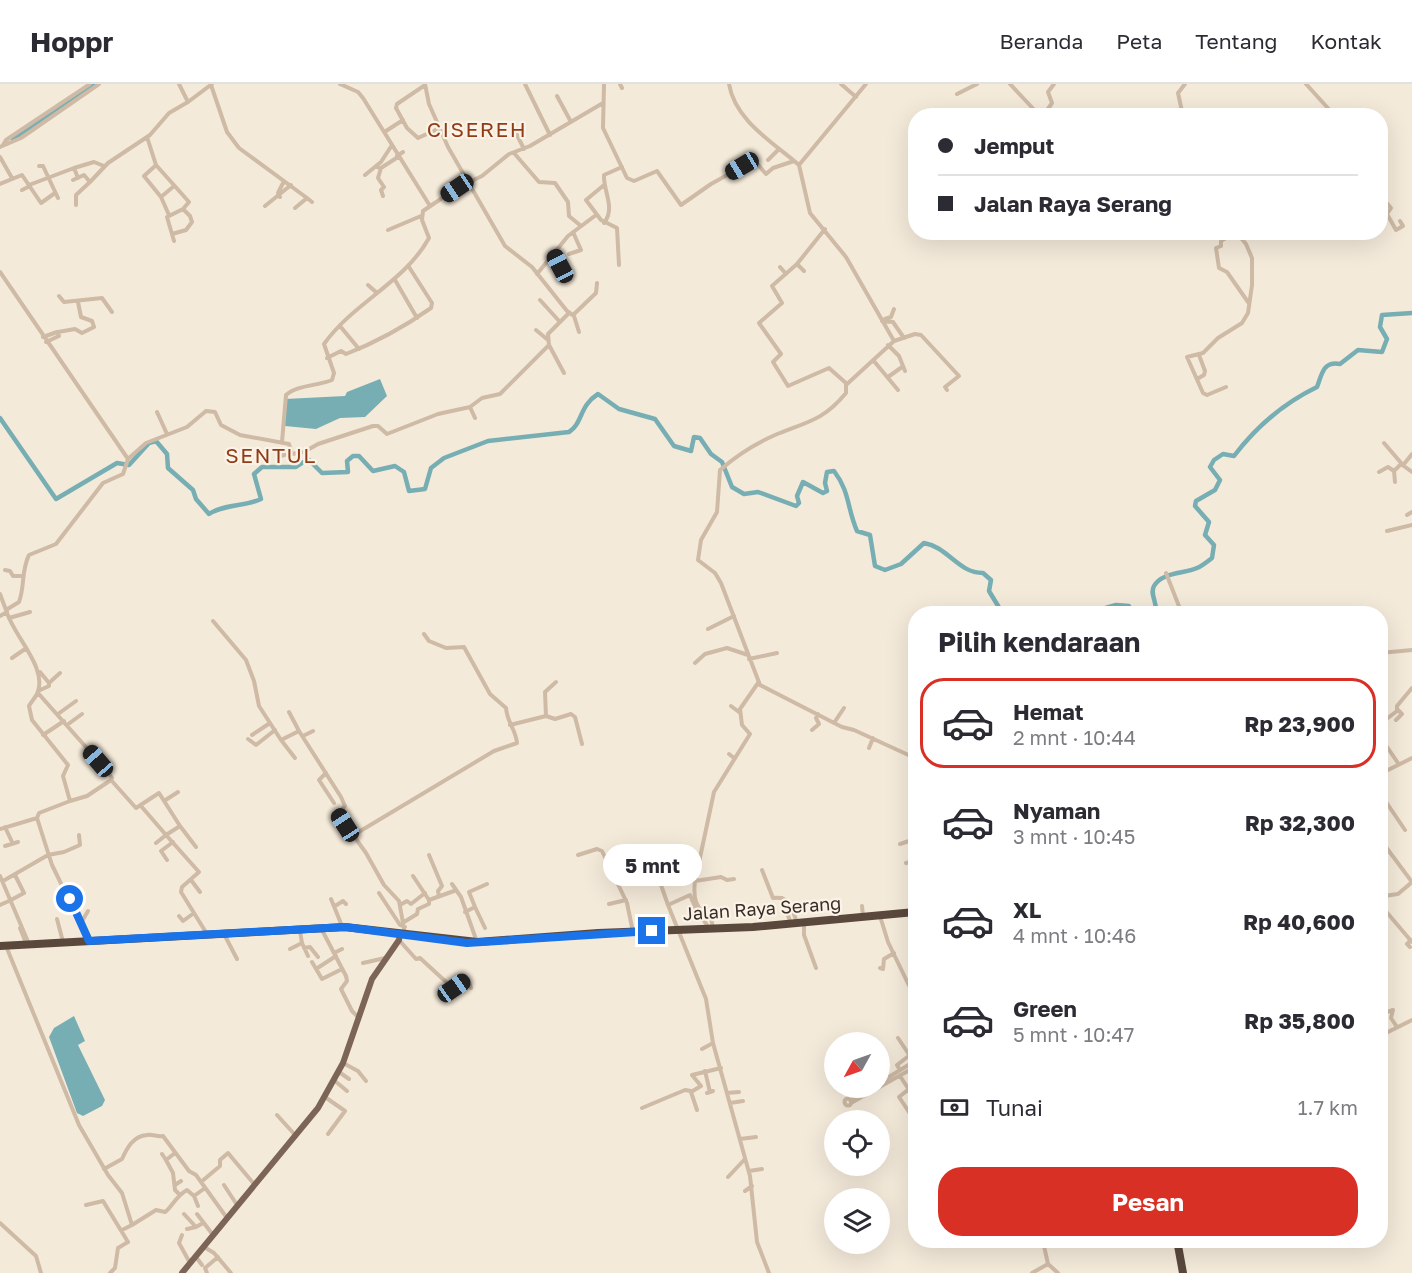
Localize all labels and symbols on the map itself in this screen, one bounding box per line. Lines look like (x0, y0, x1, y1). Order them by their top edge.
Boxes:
district label: CISEREH (427, 116, 527, 142)
car (722, 149, 762, 183)
car (437, 170, 477, 206)
car (544, 246, 576, 286)
district label: SENTUL (225, 442, 317, 468)
car (79, 742, 117, 780)
car (328, 805, 362, 845)
callout: 5 mnt (602, 844, 702, 886)
route start (56, 885, 83, 912)
street label: Jalan Raya Serang (682, 891, 842, 925)
route end (638, 917, 665, 944)
car (434, 970, 474, 1006)
north arrow (824, 1032, 890, 1098)

